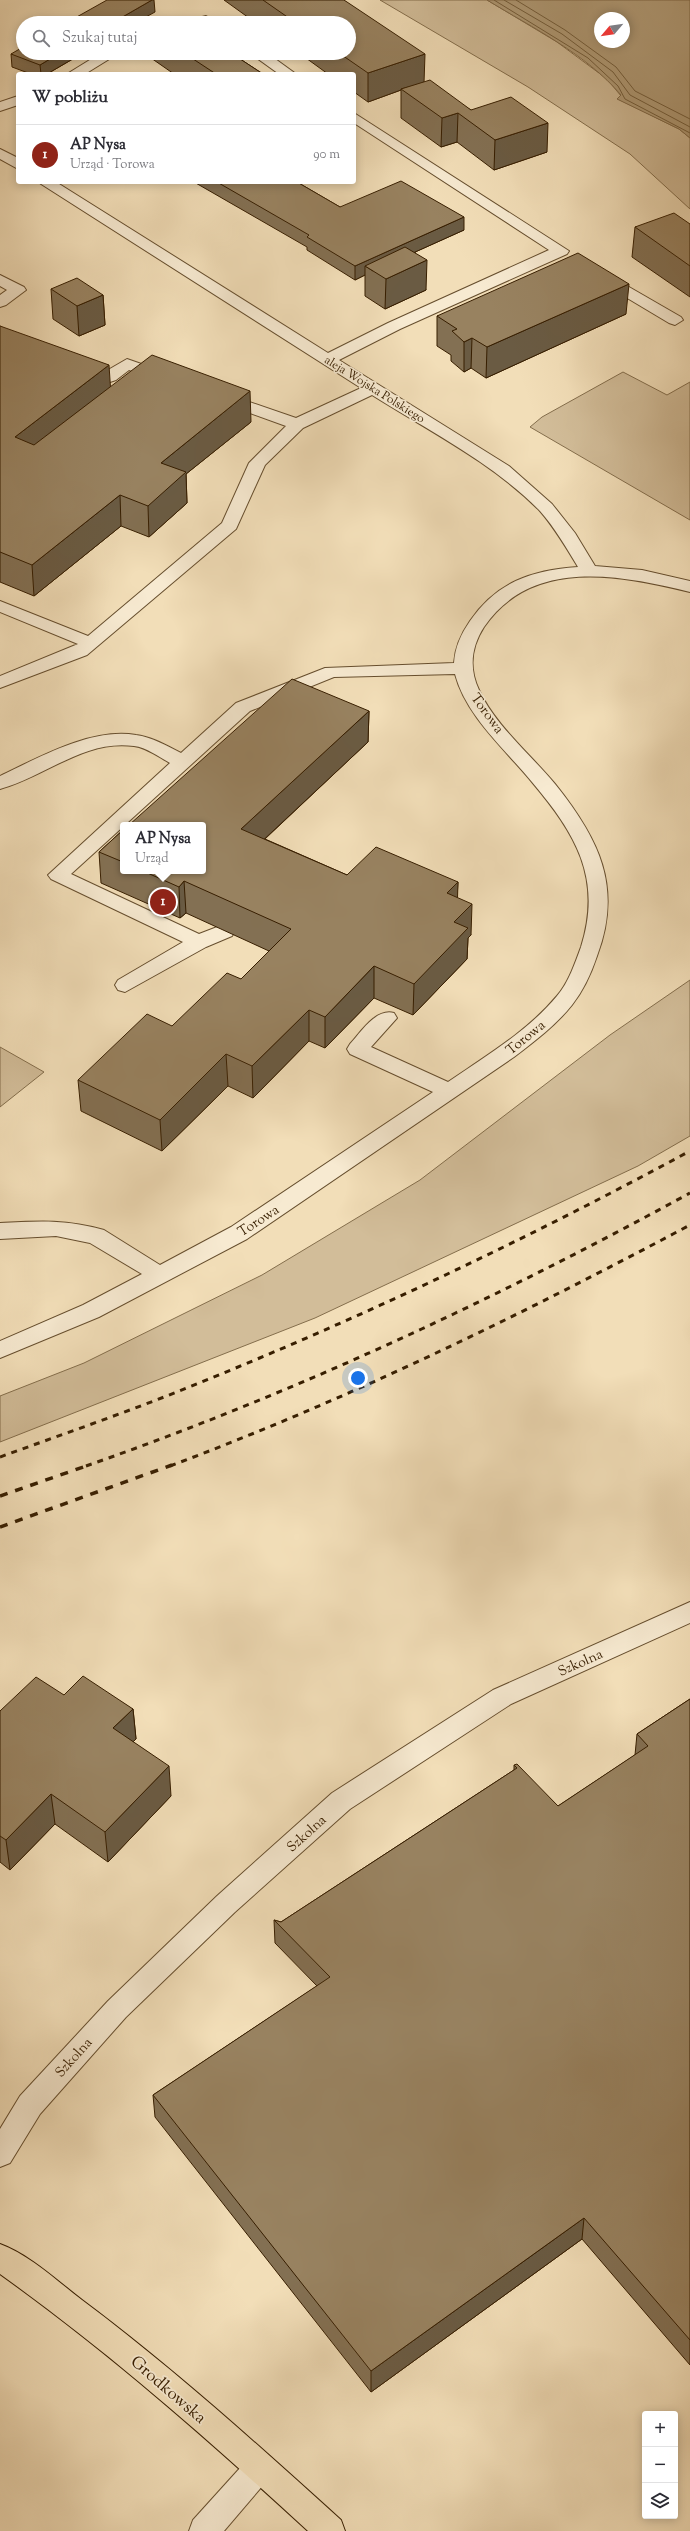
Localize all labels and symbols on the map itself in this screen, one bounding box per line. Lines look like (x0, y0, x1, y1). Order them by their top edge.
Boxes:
north arrow (594, 12, 630, 48)
street label: aleja Wojska Polskiego (321, 352, 429, 428)
street label: Torowa (465, 690, 508, 739)
pin: 1 (150, 887, 176, 917)
street label: Torowa (502, 1016, 551, 1061)
street label: Torowa (234, 1201, 284, 1243)
your location (348, 1368, 368, 1388)
street label: Szkolna (555, 1645, 607, 1683)
street label: Szkolna (283, 1811, 332, 1858)
street label: Szkolna (51, 2034, 98, 2083)
street label: Grodkowska (124, 2351, 211, 2430)

